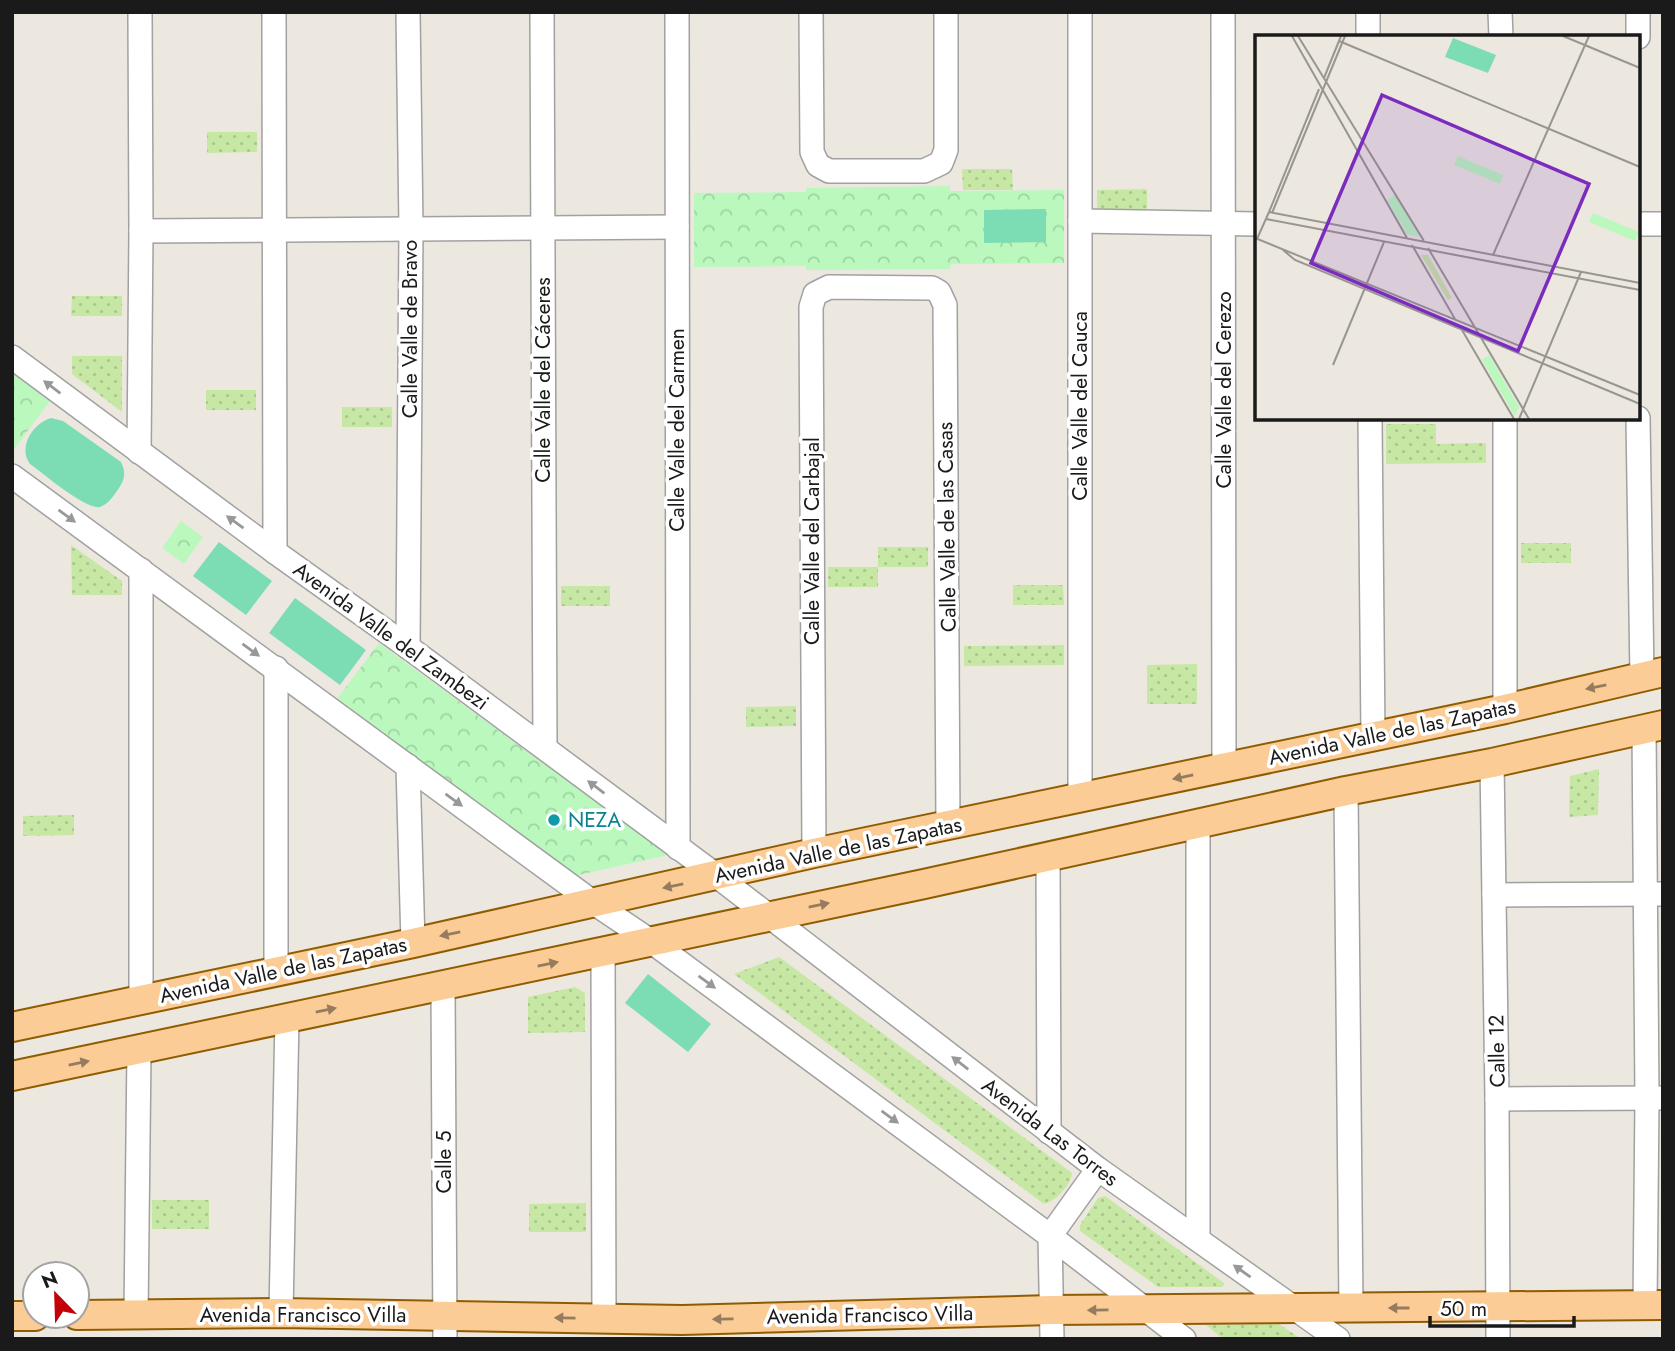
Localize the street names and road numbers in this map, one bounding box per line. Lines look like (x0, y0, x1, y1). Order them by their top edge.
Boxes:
street label: Calle Valle de Bravo (395, 240, 425, 418)
street label: Calle Valle del Cáceres (528, 277, 558, 483)
street label: Calle Valle del Cerezo (1209, 291, 1239, 489)
street label: Calle Valle del Cauca (1065, 311, 1095, 501)
street label: Calle Valle del Carmen (662, 328, 692, 532)
street label: Calle Valle de las Casas (930, 422, 964, 632)
street label: Calle Valle del Carbajal (797, 437, 827, 645)
street label: Avenida Valle del Zambezi (287, 555, 495, 717)
street label: Avenida Valle de las Zapatas (1266, 691, 1518, 773)
street label: Avenida Valle de las Zapatas (712, 809, 964, 891)
street label: Avenida Valle de las Zapatas (157, 929, 409, 1011)
street label: Calle 12 (1481, 1014, 1513, 1088)
street label: Avenida Las Torres (975, 1071, 1125, 1193)
street label: Calle 5 (429, 1130, 459, 1194)
street label: Avenida Francisco Villa (766, 1298, 974, 1332)
street label: Avenida Francisco Villa (200, 1300, 406, 1330)

